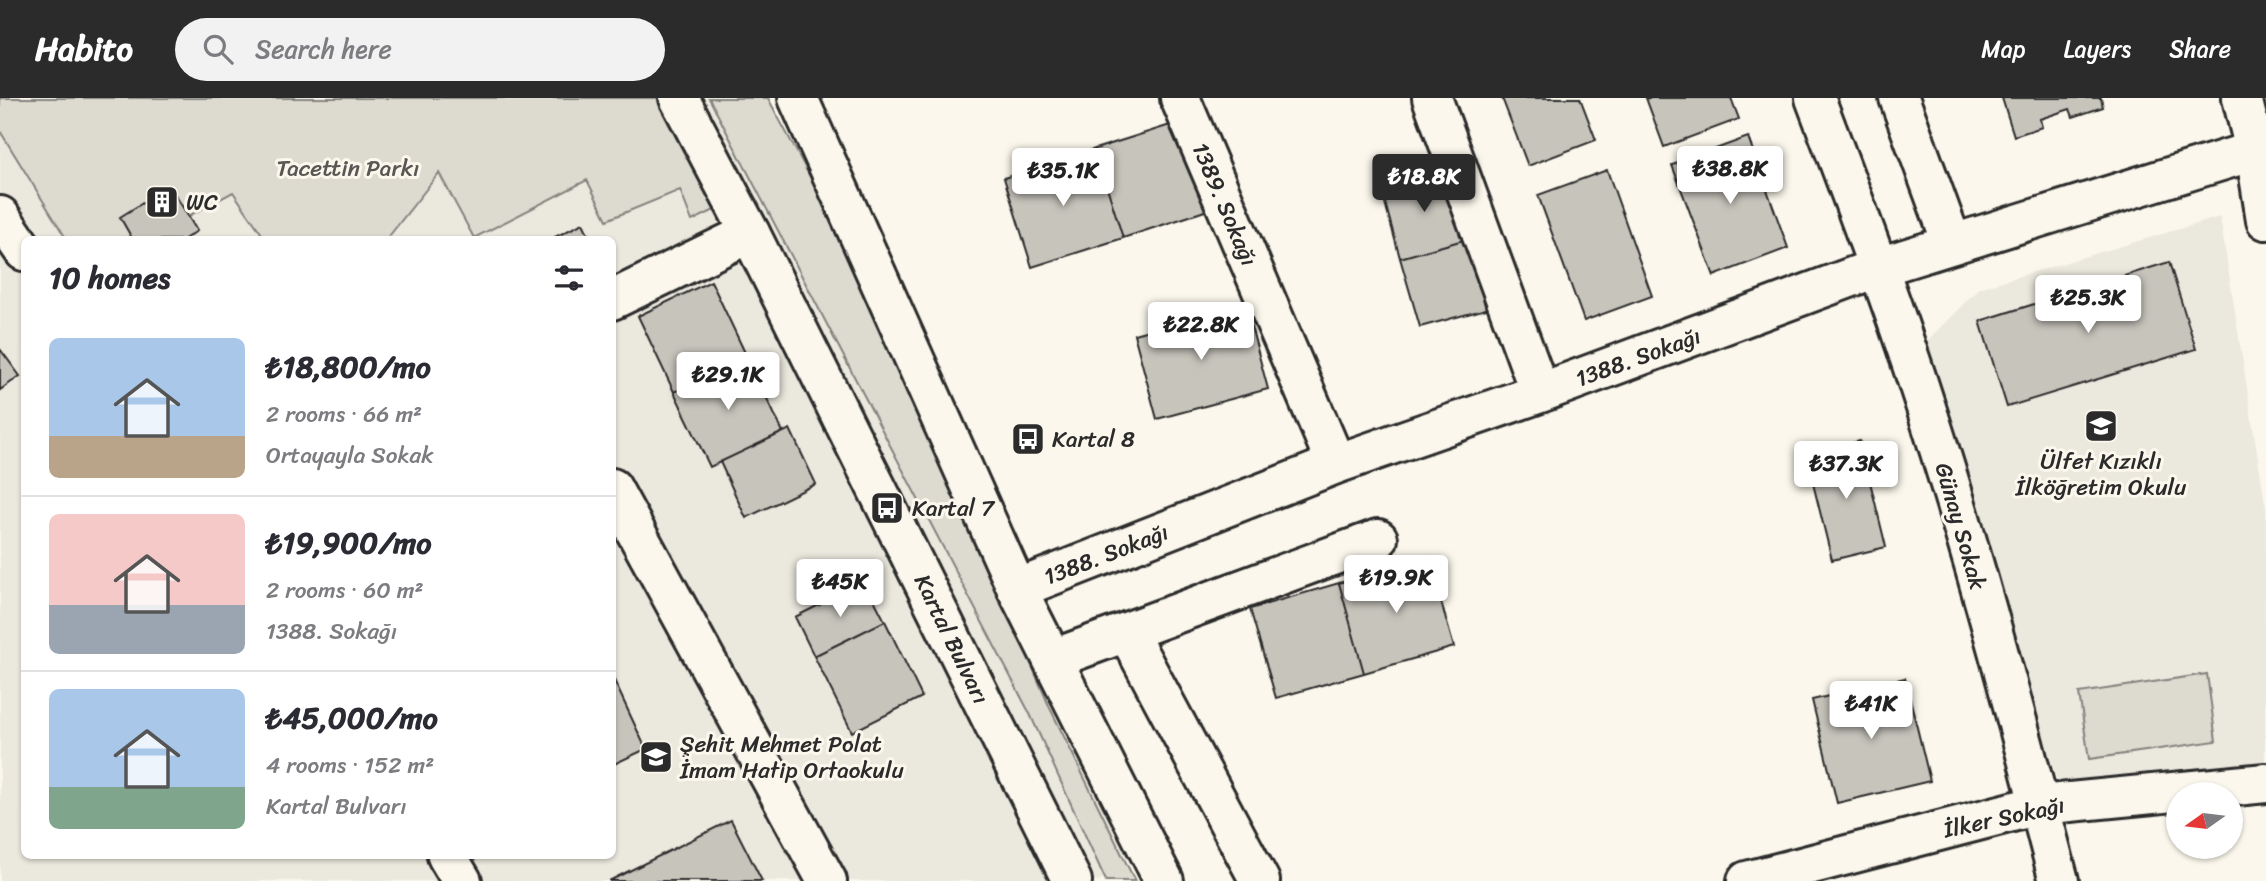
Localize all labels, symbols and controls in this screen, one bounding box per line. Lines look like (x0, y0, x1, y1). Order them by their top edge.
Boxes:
search box (175, 18, 665, 81)
text: Habito (35, 20, 133, 78)
text: Search here (255, 26, 392, 72)
text: Map (1981, 28, 2026, 70)
text: Layers (2064, 28, 2131, 70)
text: Share (2169, 28, 2231, 70)
icon: search (199, 30, 237, 68)
street label: 1389. Sokağı (1180, 136, 1269, 273)
pin: ₺38.8K (1673, 146, 1787, 206)
park label: Tacettin Parkı (277, 148, 419, 189)
pin: ₺35.1K (1006, 148, 1120, 208)
text: ₺38.8K (1693, 148, 1767, 189)
text: ₺35.1K (1028, 150, 1098, 191)
pin: ₺18.8K (1367, 155, 1481, 214)
text: ₺18.8K (1388, 156, 1460, 197)
place label: WC (186, 182, 218, 223)
building icon: WC (143, 183, 181, 221)
text: 10 homes (49, 251, 170, 305)
icon: filters (550, 259, 588, 297)
pin: ₺25.3K (2031, 275, 2145, 335)
text: ₺25.3K (2051, 277, 2125, 318)
pin: ₺22.8K (1144, 302, 1258, 362)
text: ₺22.8K (1164, 304, 1238, 345)
street label: 1388. Sokağı (1570, 316, 1707, 399)
text: ₺18,800/mo (266, 340, 431, 394)
pin: ₺29.1K (671, 352, 785, 412)
text: ₺29.1K (693, 354, 763, 395)
icon: home (105, 366, 189, 450)
text: 2 rooms · 66 m² (266, 394, 422, 435)
school or university icon: Ülfet Kızıklı İlköğretim Okulu (2082, 407, 2120, 445)
place label: Kartal 8 (1052, 419, 1135, 460)
bus stop icon: Kartal 8 (1009, 420, 1047, 458)
text: Ortayayla Sokak (266, 435, 433, 476)
place label: Ülfet Kızıklı İlköğretim Okulu (2015, 441, 2187, 508)
pin: ₺37.3K (1789, 442, 1903, 501)
text: ₺37.3K (1810, 443, 1882, 484)
street label: Günay Sokak (1923, 458, 1998, 595)
place label: Kartal 7 (912, 488, 996, 529)
bus stop icon: Kartal 7 (868, 489, 906, 527)
street label: 1388. Sokağı (1038, 512, 1175, 597)
text: ₺19,900/mo (266, 516, 431, 570)
icon: home (105, 542, 189, 626)
pin: ₺19.9K (1339, 556, 1453, 615)
text: ₺19.9K (1360, 557, 1432, 598)
pin: ₺45K (799, 560, 881, 619)
text: ₺45K (812, 561, 868, 602)
street label: Kartal Bulvarı (902, 567, 1001, 711)
text: 2 rooms · 60 m² (266, 570, 424, 611)
text: 1388. Sokağı (266, 611, 397, 652)
pin: ₺41K (1830, 682, 1912, 741)
text: ₺41K (1846, 683, 1896, 724)
text: ₺45,000/mo (266, 691, 438, 745)
icon: home (105, 717, 189, 801)
place label: Şehit Mehmet Polat İmam Hatip Ortaokulu (679, 724, 904, 791)
school or university icon: Şehit Mehmet Polat İmam Hatip Ortaokulu (637, 738, 675, 776)
text: 4 rooms · 152 m² (266, 745, 434, 786)
north arrow (2166, 782, 2244, 859)
map controls (2166, 782, 2243, 859)
street label: İlker Sokağı (1939, 785, 2069, 851)
text: Kartal Bulvarı (266, 786, 407, 827)

